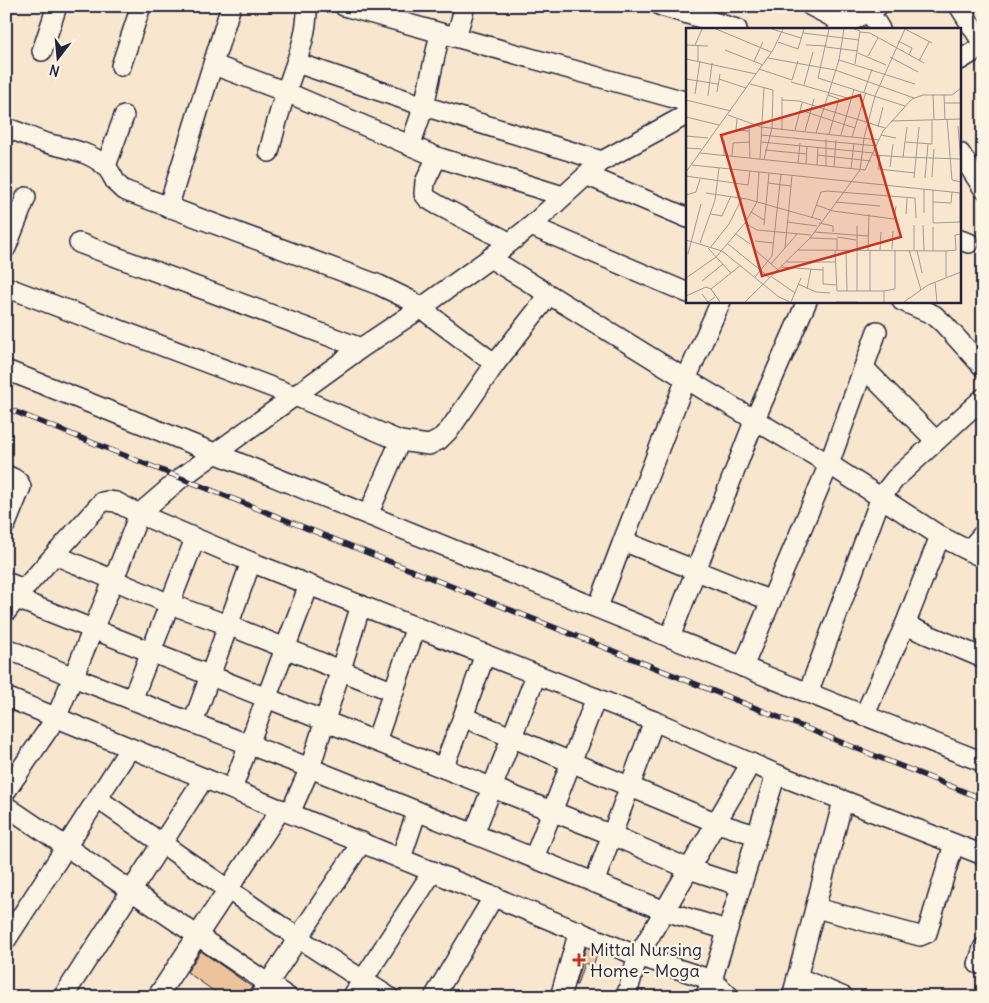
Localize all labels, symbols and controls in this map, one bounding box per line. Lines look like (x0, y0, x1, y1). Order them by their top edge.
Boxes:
inset map (686, 28, 962, 302)
north arrow (32, 32, 82, 82)
text: N (47, 61, 62, 80)
place label: Mittal Nursing Home - Moga (590, 938, 702, 982)
marker: Mittal Nursing Home - Moga (572, 953, 586, 967)

